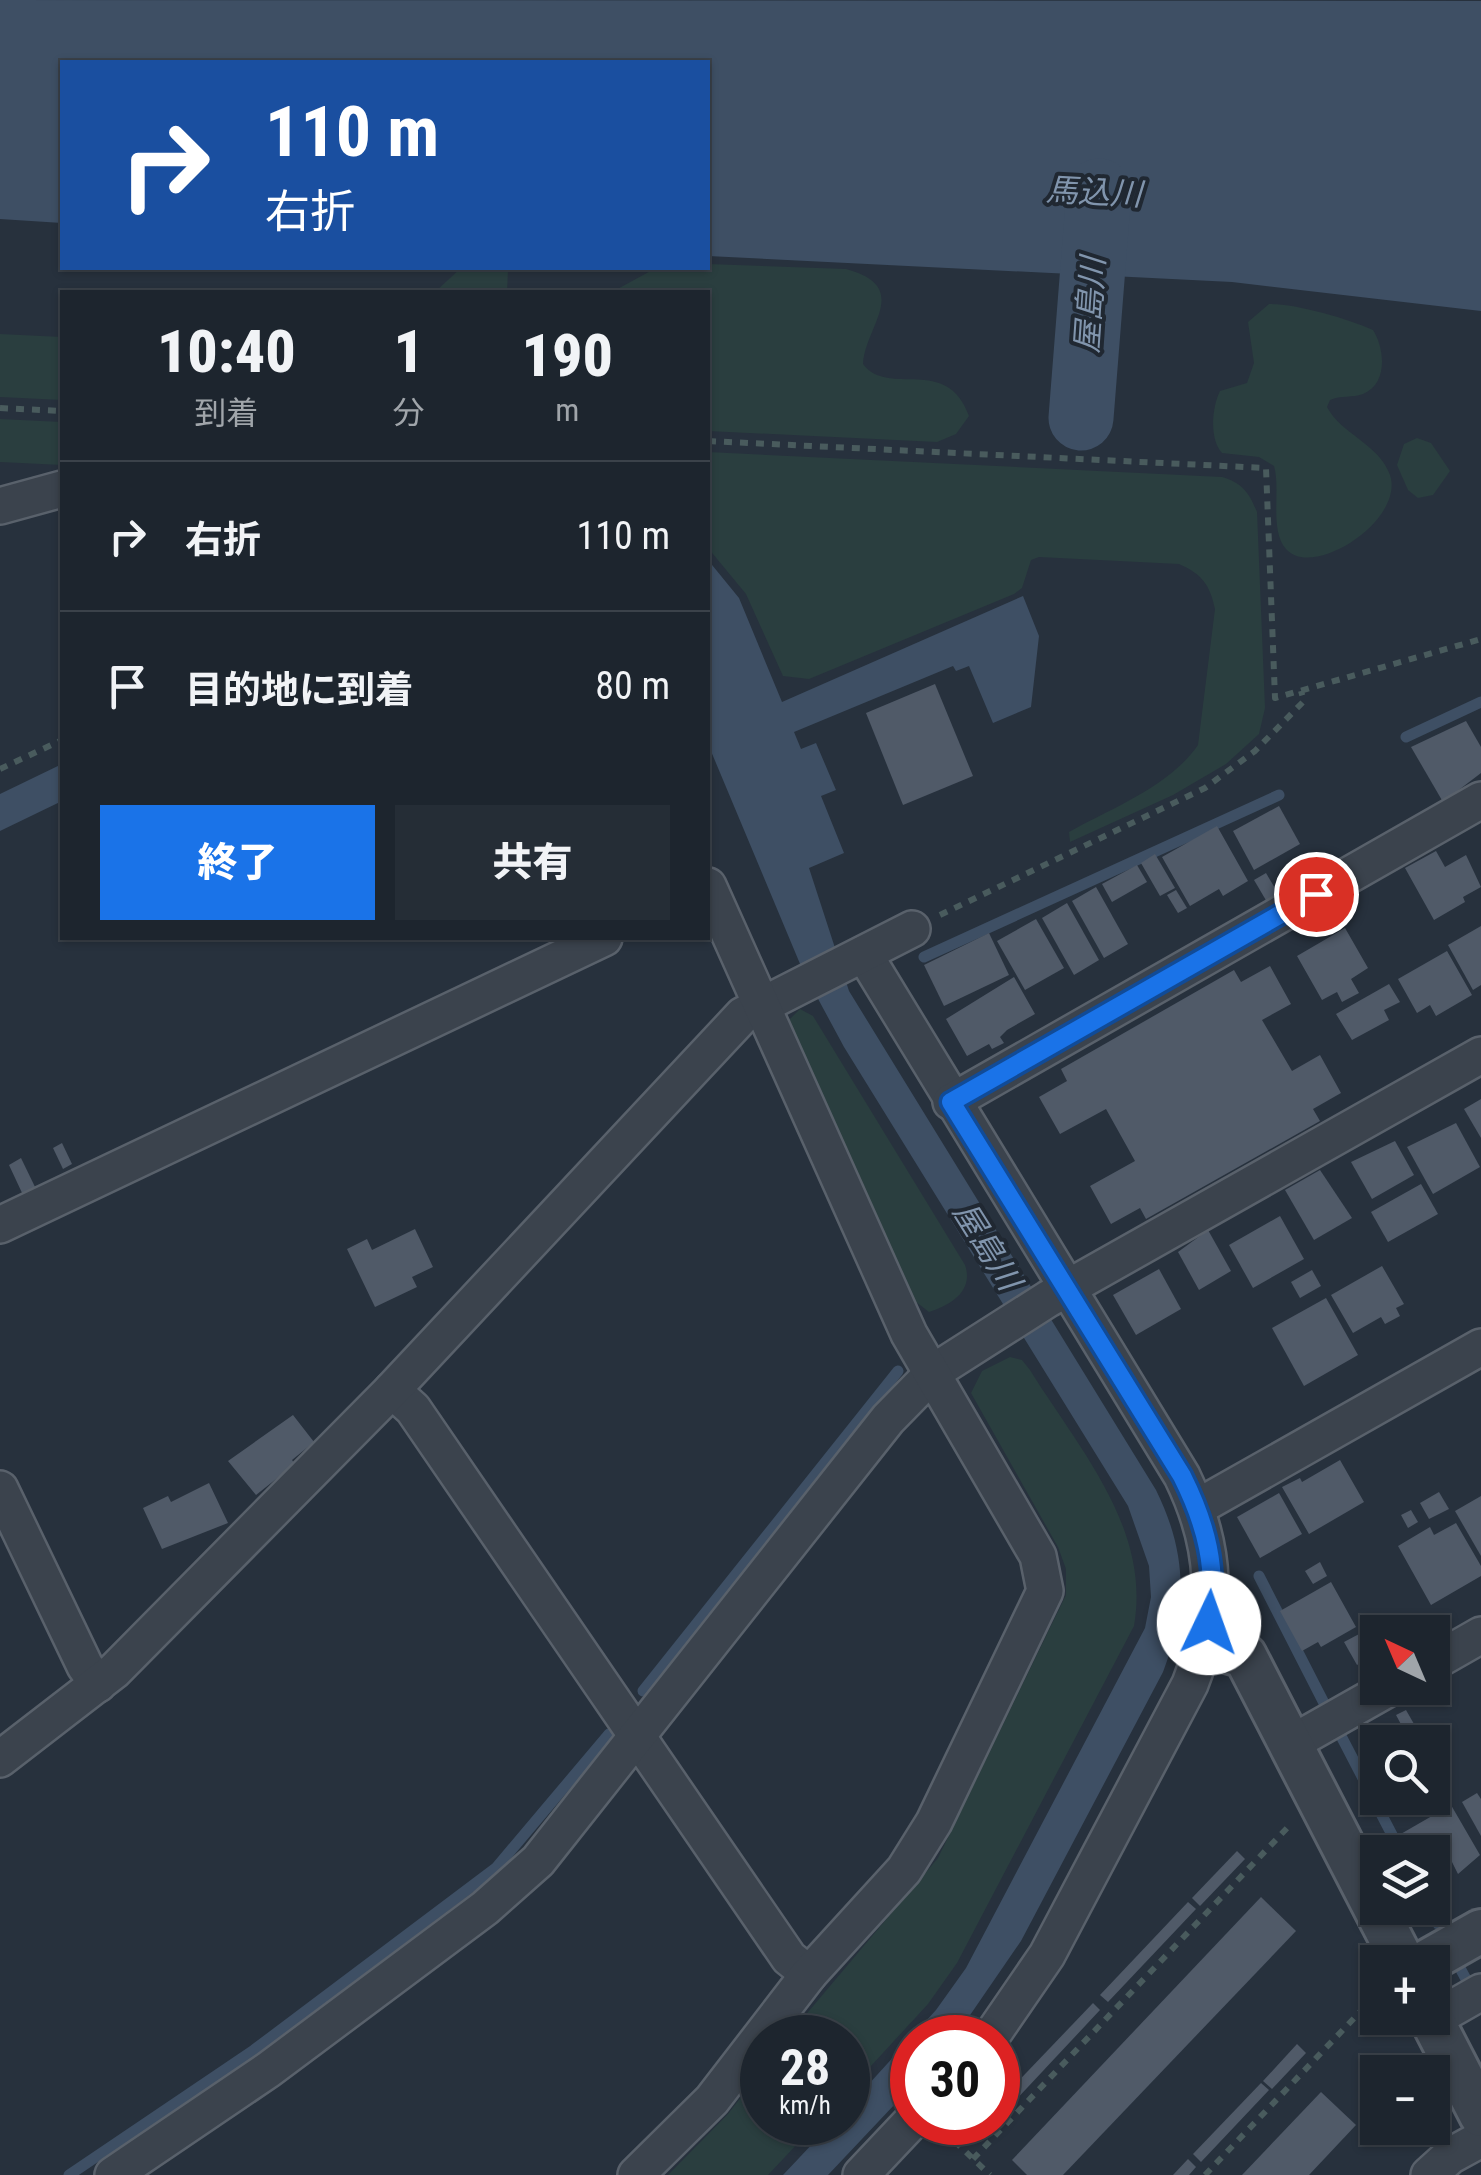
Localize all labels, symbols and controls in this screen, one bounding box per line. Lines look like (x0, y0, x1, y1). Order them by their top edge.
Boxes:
text: 110 m (265, 91, 439, 173)
icon: right (100, 100, 230, 230)
water label: 馬込川 (1045, 171, 1146, 214)
text: 右折 (265, 185, 355, 238)
water label: 屋島川 (1068, 253, 1113, 354)
text: 10:40 (157, 316, 296, 387)
text: 1 (393, 316, 424, 387)
text: 190 (522, 320, 613, 391)
text: m (555, 391, 579, 429)
text: 到着 (194, 394, 258, 432)
text: 分 (393, 394, 425, 432)
icon: right (100, 509, 155, 564)
text: 110 m (576, 514, 670, 558)
text: 右折 (185, 518, 261, 562)
icon: arrive (100, 659, 155, 714)
text: 80 m (595, 664, 670, 708)
text: 目的地に到着 (185, 668, 413, 712)
button: 終了 (100, 805, 375, 920)
button: 共有 (395, 805, 670, 920)
pin (1274, 852, 1359, 937)
icon: arrive (1289, 867, 1344, 922)
water label: 屋島川 (945, 1195, 1030, 1299)
position arrow (1157, 1571, 1261, 1675)
north arrow (1360, 1615, 1450, 1705)
map controls (1360, 1615, 1450, 2145)
button: search (1360, 1725, 1450, 1815)
button: layers (1360, 1835, 1450, 1925)
button: + (1360, 1945, 1450, 2035)
speed limit sign: 30 (890, 2015, 1020, 2145)
text: 28 (780, 2039, 830, 2097)
button: − (1360, 2055, 1450, 2145)
text: km/h (779, 2091, 831, 2120)

